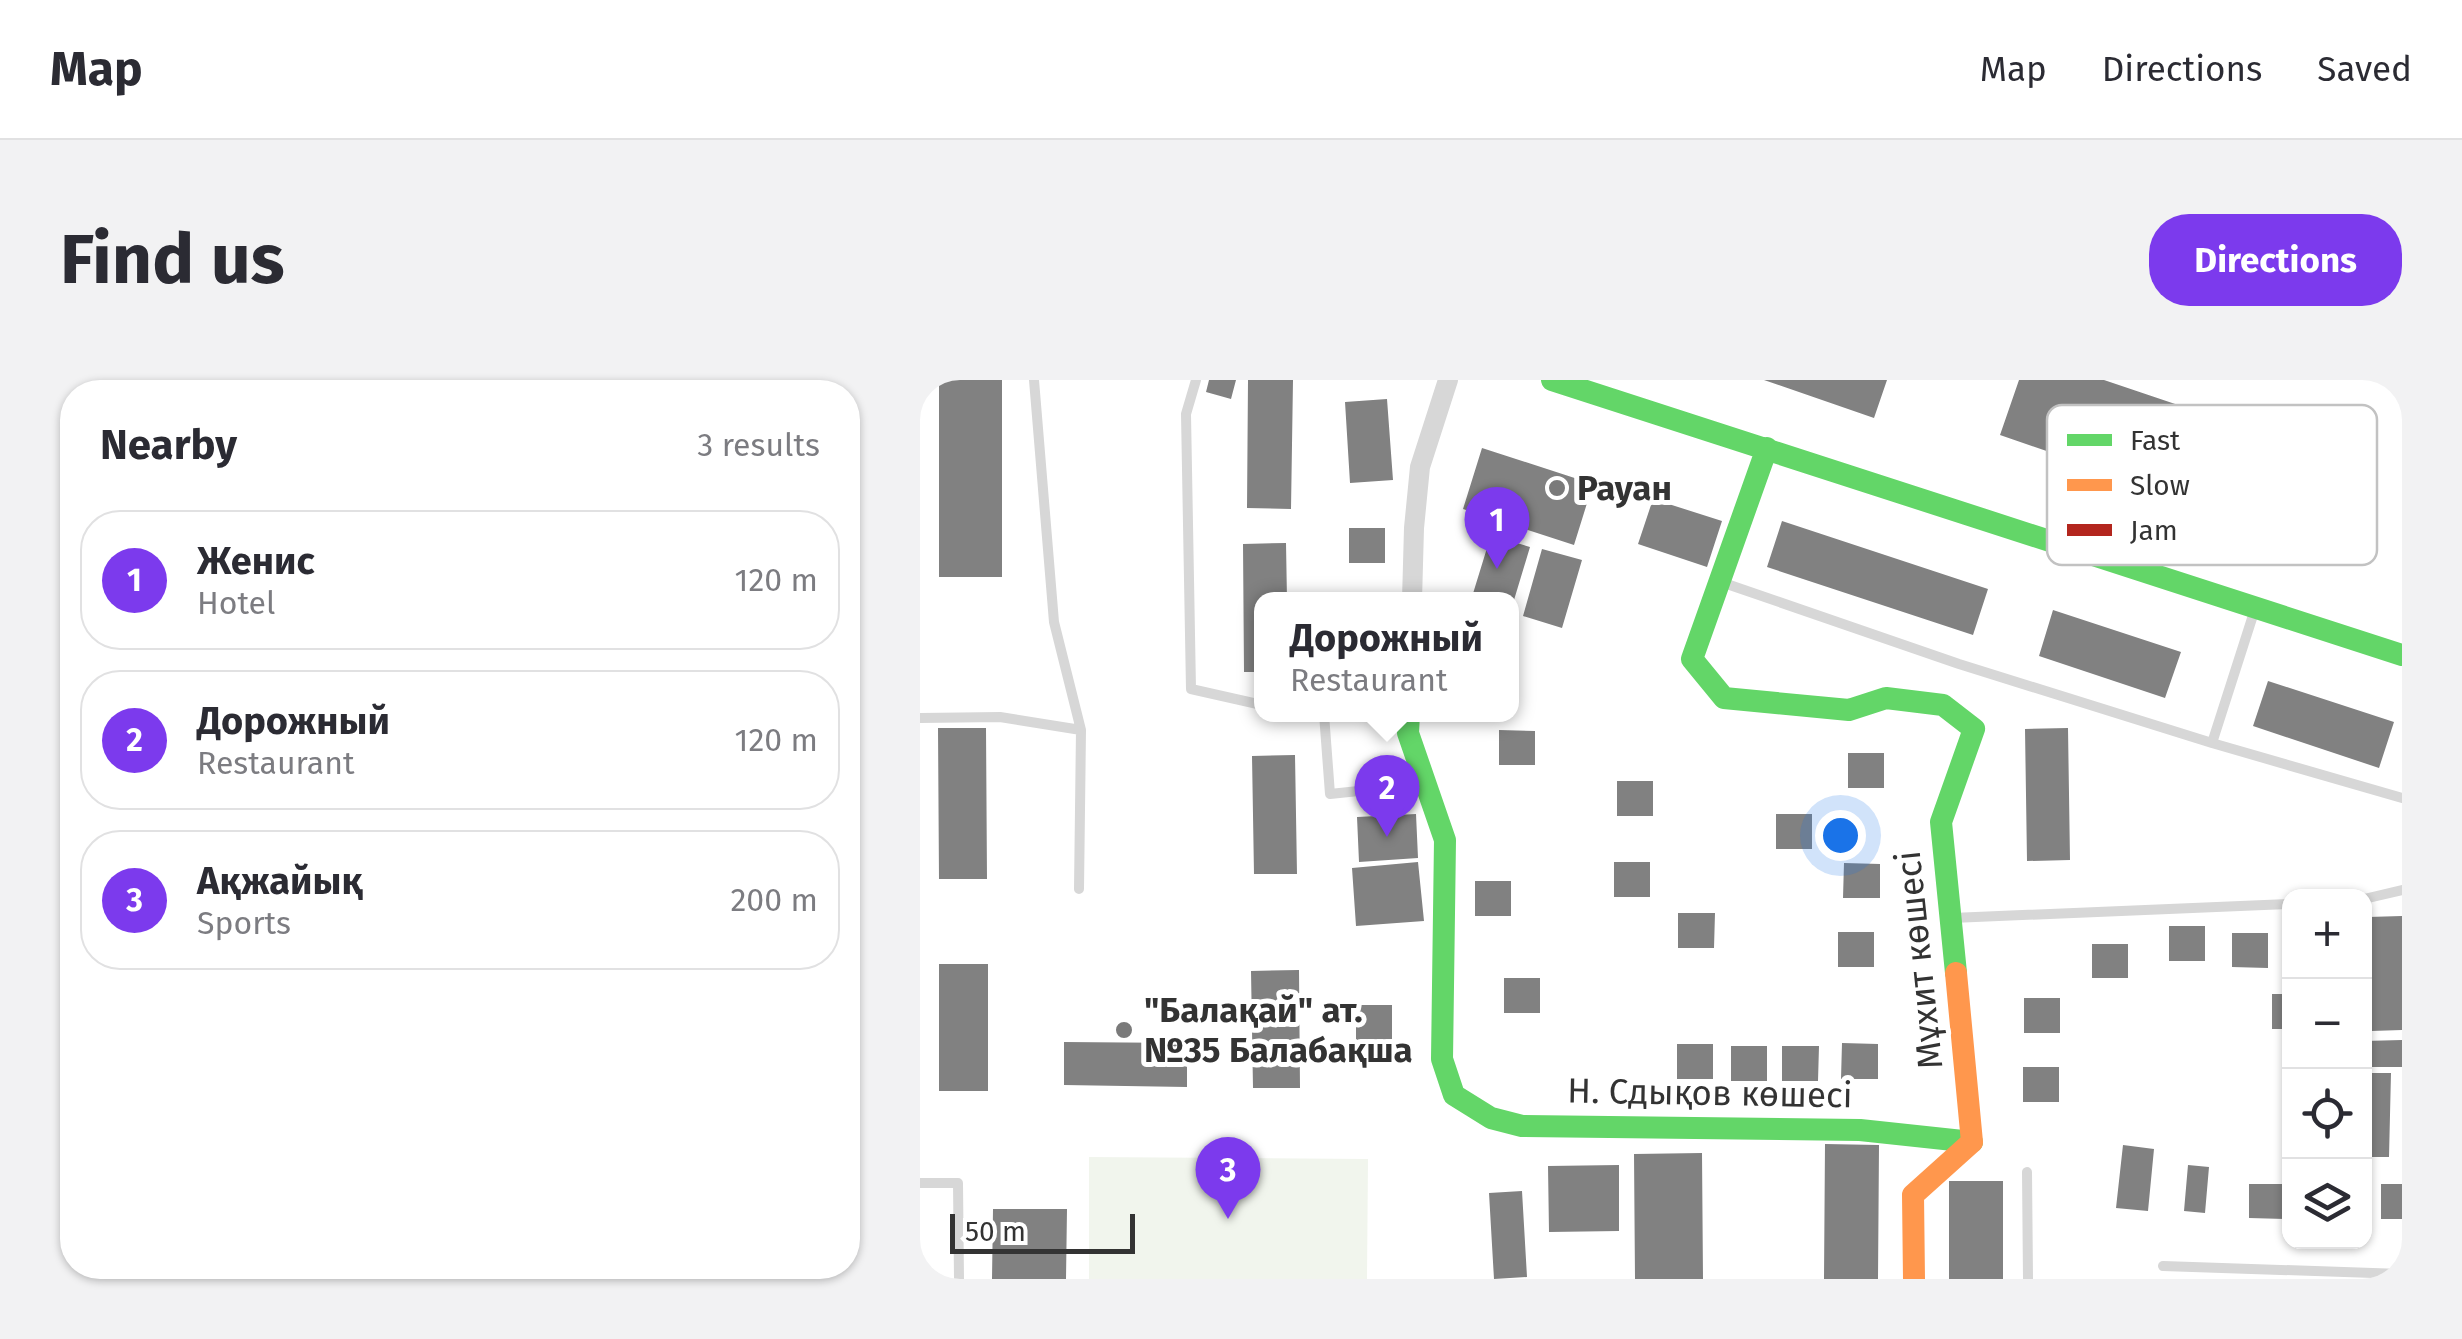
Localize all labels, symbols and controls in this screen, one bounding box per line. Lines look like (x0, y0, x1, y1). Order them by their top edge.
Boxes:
text: Map (50, 40, 143, 98)
text: Map (1980, 48, 2047, 90)
text: Directions (2102, 48, 2262, 90)
text: Saved (2317, 48, 2412, 90)
button: Directions (2149, 214, 2402, 306)
text: Find us (60, 218, 285, 302)
legend (2047, 405, 2377, 565)
text: Nearby (100, 420, 237, 470)
text: Fast (2130, 424, 2181, 457)
text: 3 results (697, 426, 820, 464)
place label: Рауан (1577, 467, 1672, 509)
text: Slow (2130, 469, 2190, 502)
marker: Рауан (1546, 477, 1568, 499)
pin: 1 (1464, 486, 1530, 569)
text: Jam (2130, 514, 2178, 547)
text: Женис (197, 538, 315, 584)
text: 1 (127, 561, 142, 599)
text: 120 m (735, 561, 818, 599)
text: Hotel (197, 584, 275, 622)
popup (1254, 592, 1519, 722)
text: Дорожный (1290, 615, 1483, 661)
text: Restaurant (1290, 661, 1448, 699)
text: Дорожный (197, 698, 390, 744)
text: 2 (126, 721, 143, 759)
text: 120 m (735, 721, 818, 759)
text: Restaurant (197, 744, 355, 782)
pin: 2 (1354, 754, 1420, 837)
your location (1815, 810, 1866, 861)
street label: Мұхит көшесі (1887, 849, 1951, 1071)
text: Ақжайық (197, 858, 362, 904)
text: 3 (126, 881, 143, 919)
text: 200 m (731, 881, 818, 919)
map controls (2282, 889, 2372, 1249)
button: + (2282, 889, 2372, 979)
text: Sports (197, 904, 291, 942)
button: − (2282, 979, 2372, 1069)
place label: "Балақай" ат. №35 Балабақша (1144, 989, 1413, 1071)
marker: "Балақай" ат. №35 Балабақша (1113, 1019, 1135, 1041)
button: locate (2282, 1069, 2372, 1159)
street label: Н. Сдықов көшесі (1567, 1070, 1853, 1116)
pin: 3 (1196, 1136, 1260, 1219)
button: layers (2282, 1159, 2372, 1249)
scale bar (950, 1209, 1135, 1254)
text: 50 m (965, 1215, 1026, 1248)

